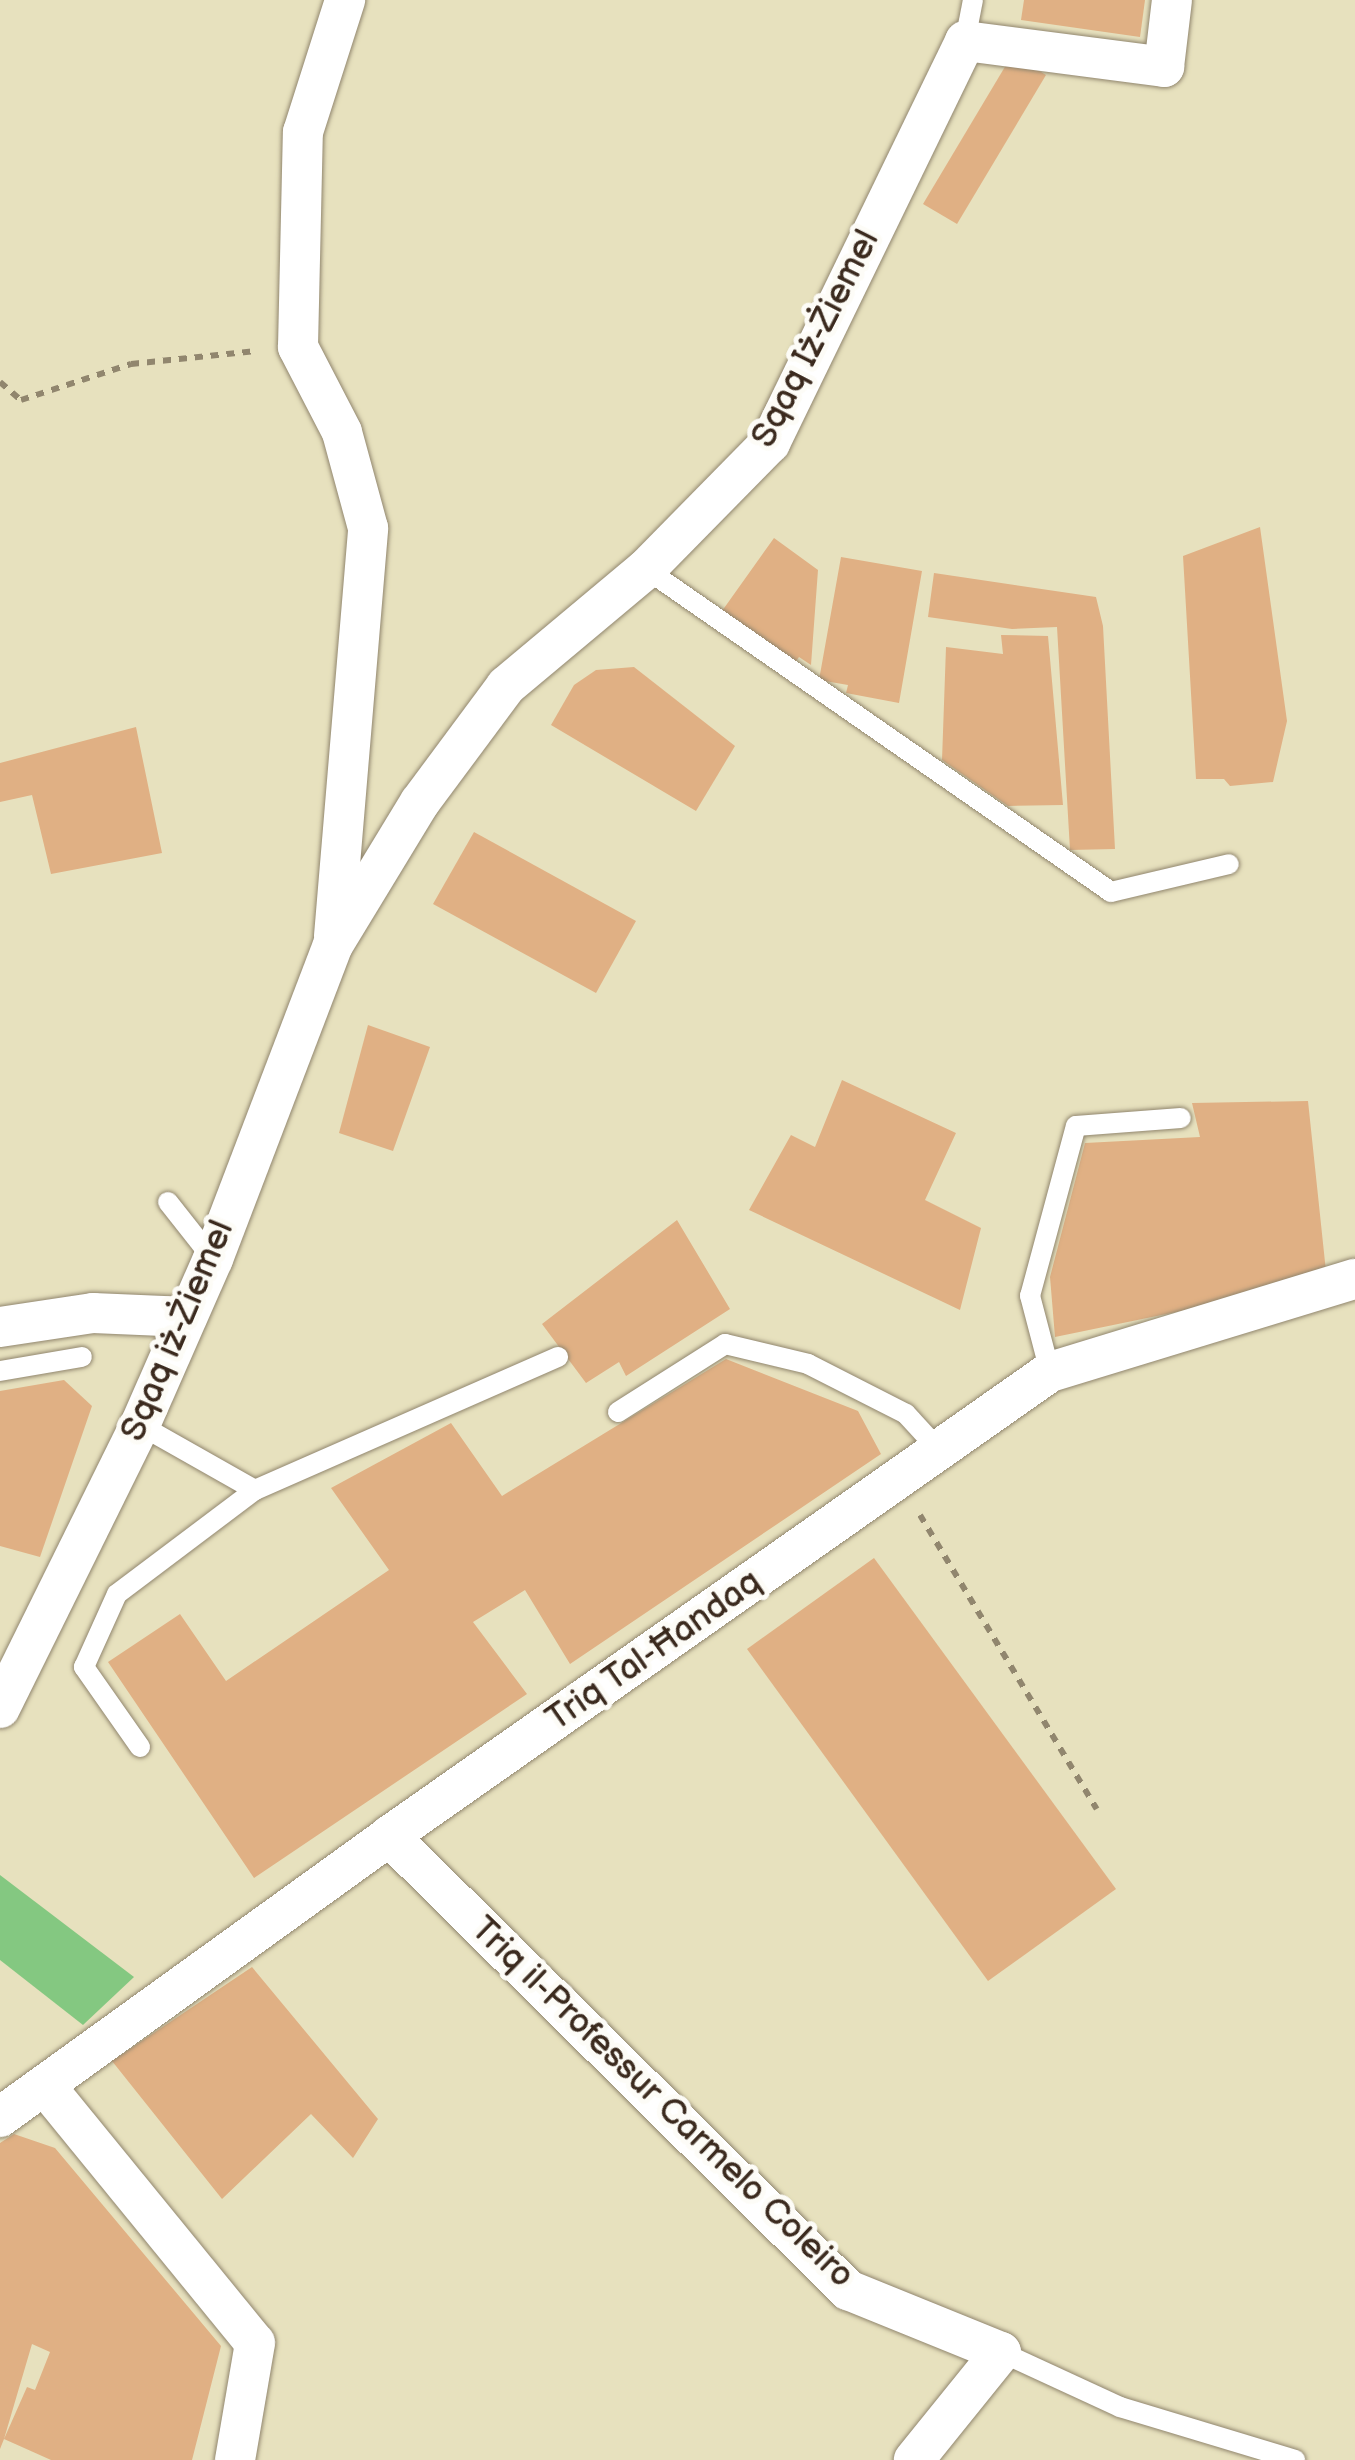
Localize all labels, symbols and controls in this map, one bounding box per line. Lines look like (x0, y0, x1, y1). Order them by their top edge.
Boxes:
street label: Sqaq Iż-Żiemel (743, 223, 889, 455)
street label: Sqaq iż-Żiemel (113, 1214, 243, 1448)
street label: Triq Tal-Ħandaq (538, 1561, 770, 1741)
street label: Triq il-Professur Carmelo Coleiro (462, 1909, 862, 2297)

